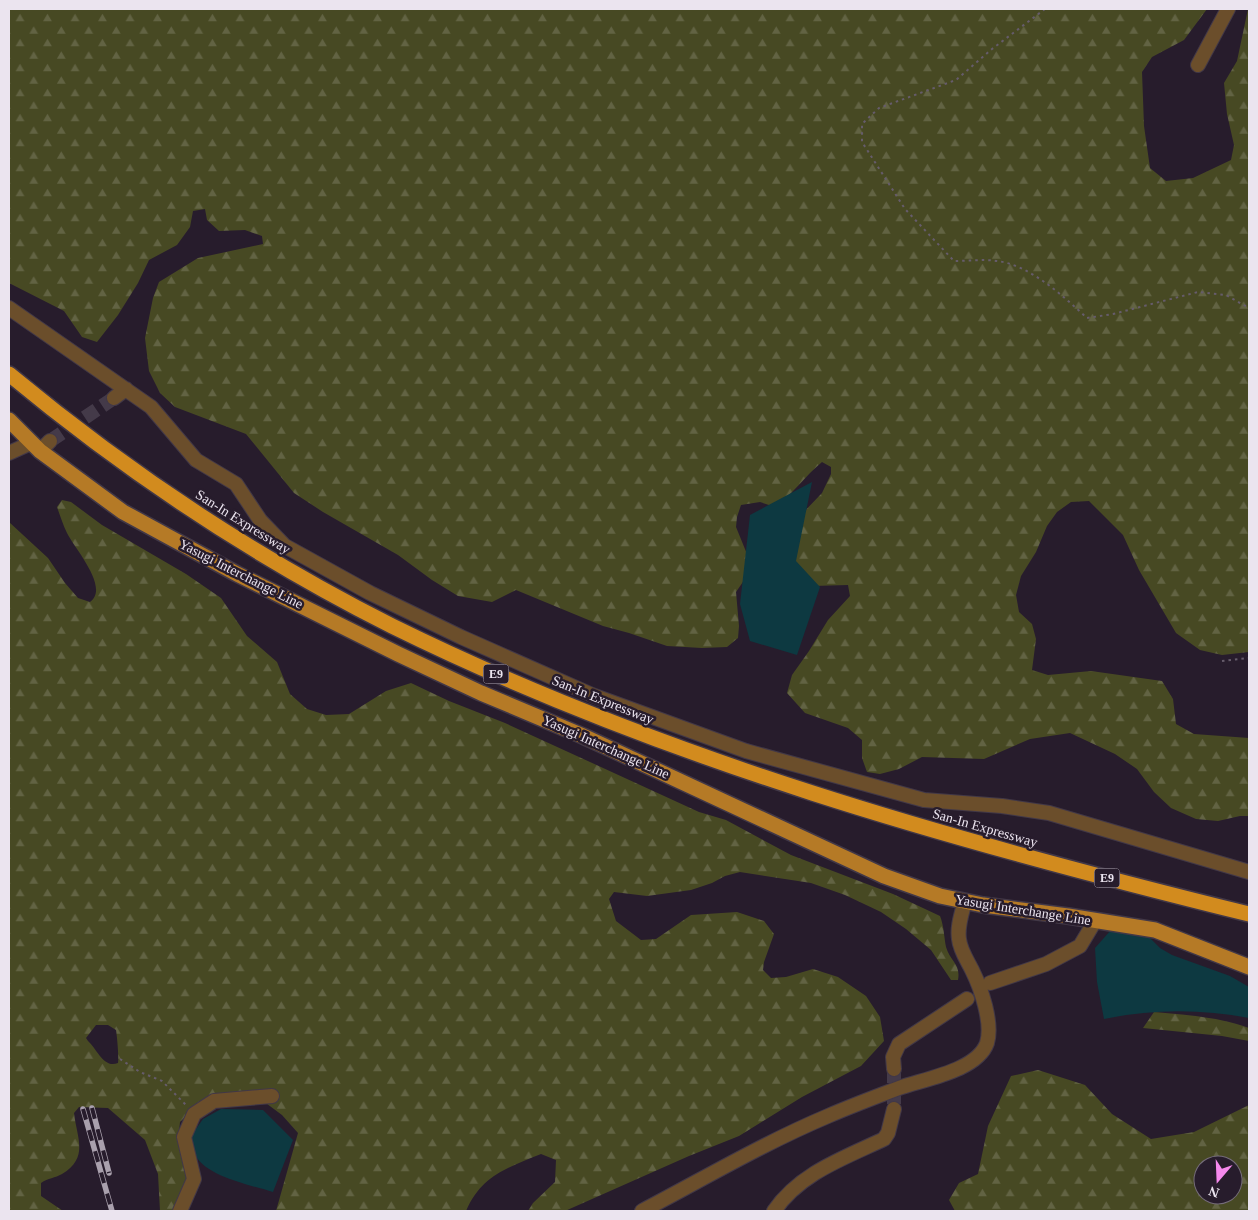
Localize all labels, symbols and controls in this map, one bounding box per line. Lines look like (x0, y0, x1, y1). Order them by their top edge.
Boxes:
street label: San-In Expressway (193, 487, 293, 557)
street label: Yasugi Interchange Line (177, 536, 305, 612)
road number: E9 (484, 664, 508, 684)
street label: San-In Expressway (550, 673, 656, 727)
street label: Yasugi Interchange Line (540, 712, 672, 782)
street label: San-In Expressway (931, 806, 1039, 850)
road number: E9 (1094, 868, 1120, 888)
street label: Yasugi Interchange Line (954, 892, 1092, 928)
north arrow (1193, 1155, 1243, 1205)
text: N (1207, 1183, 1221, 1201)

